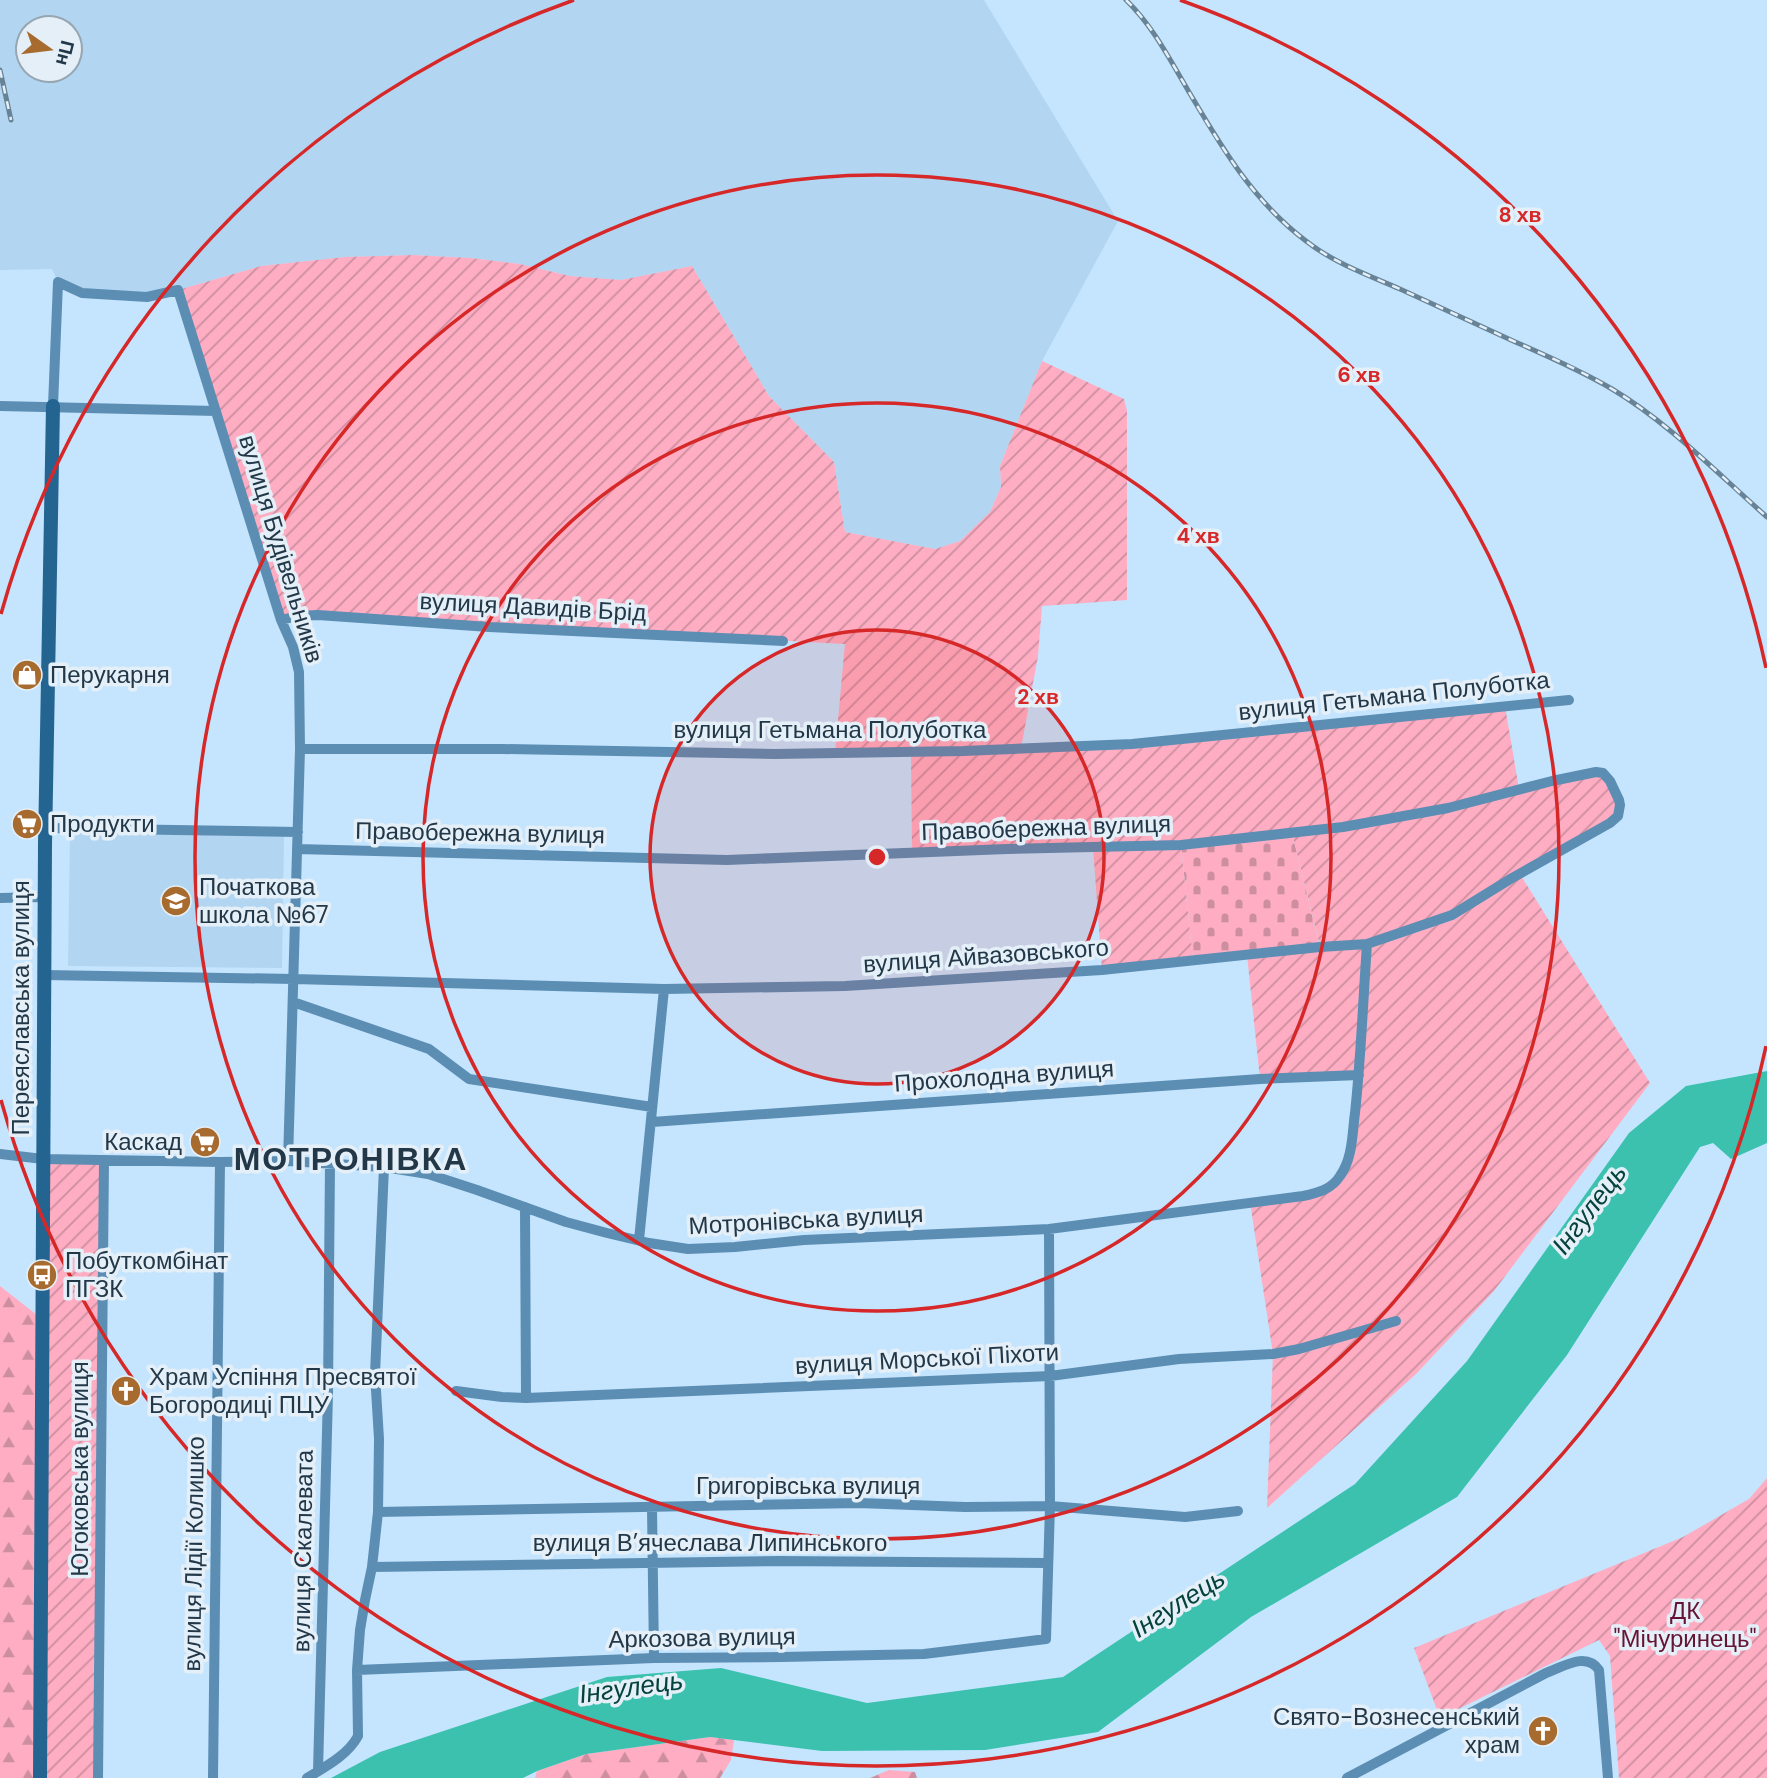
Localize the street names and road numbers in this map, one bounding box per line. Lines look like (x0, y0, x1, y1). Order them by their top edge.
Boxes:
street label: вулиця Будівельників (232, 431, 331, 667)
street label: вулиця Давидів Брід (419, 585, 647, 628)
street label: вулиця Гетьмана Полуботка (1237, 664, 1552, 727)
street label: вулиця Гетьмана Полуботка (674, 714, 987, 745)
street label: Правобережна вулиця (921, 808, 1171, 847)
street label: Правобережна вулиця (355, 815, 605, 850)
street label: Переяславська вулиця (5, 880, 36, 1136)
street label: вулиця Айвазовського (862, 931, 1110, 980)
street label: Прохолодна вулиця (893, 1052, 1115, 1099)
street label: Мотронівська вулиця (688, 1198, 924, 1241)
street label: вулиця Морської Піхоти (794, 1336, 1060, 1381)
street label: Югоковська вулиця (64, 1361, 95, 1577)
street label: вулиця Лідії Колишко (176, 1436, 211, 1672)
street label: вулиця Скалевата (285, 1449, 320, 1653)
street label: Григорівська вулиця (696, 1470, 920, 1501)
street label: вулиця В’ячеслава Липинського (533, 1527, 887, 1558)
street label: Аркозова вулиця (608, 1620, 796, 1655)

